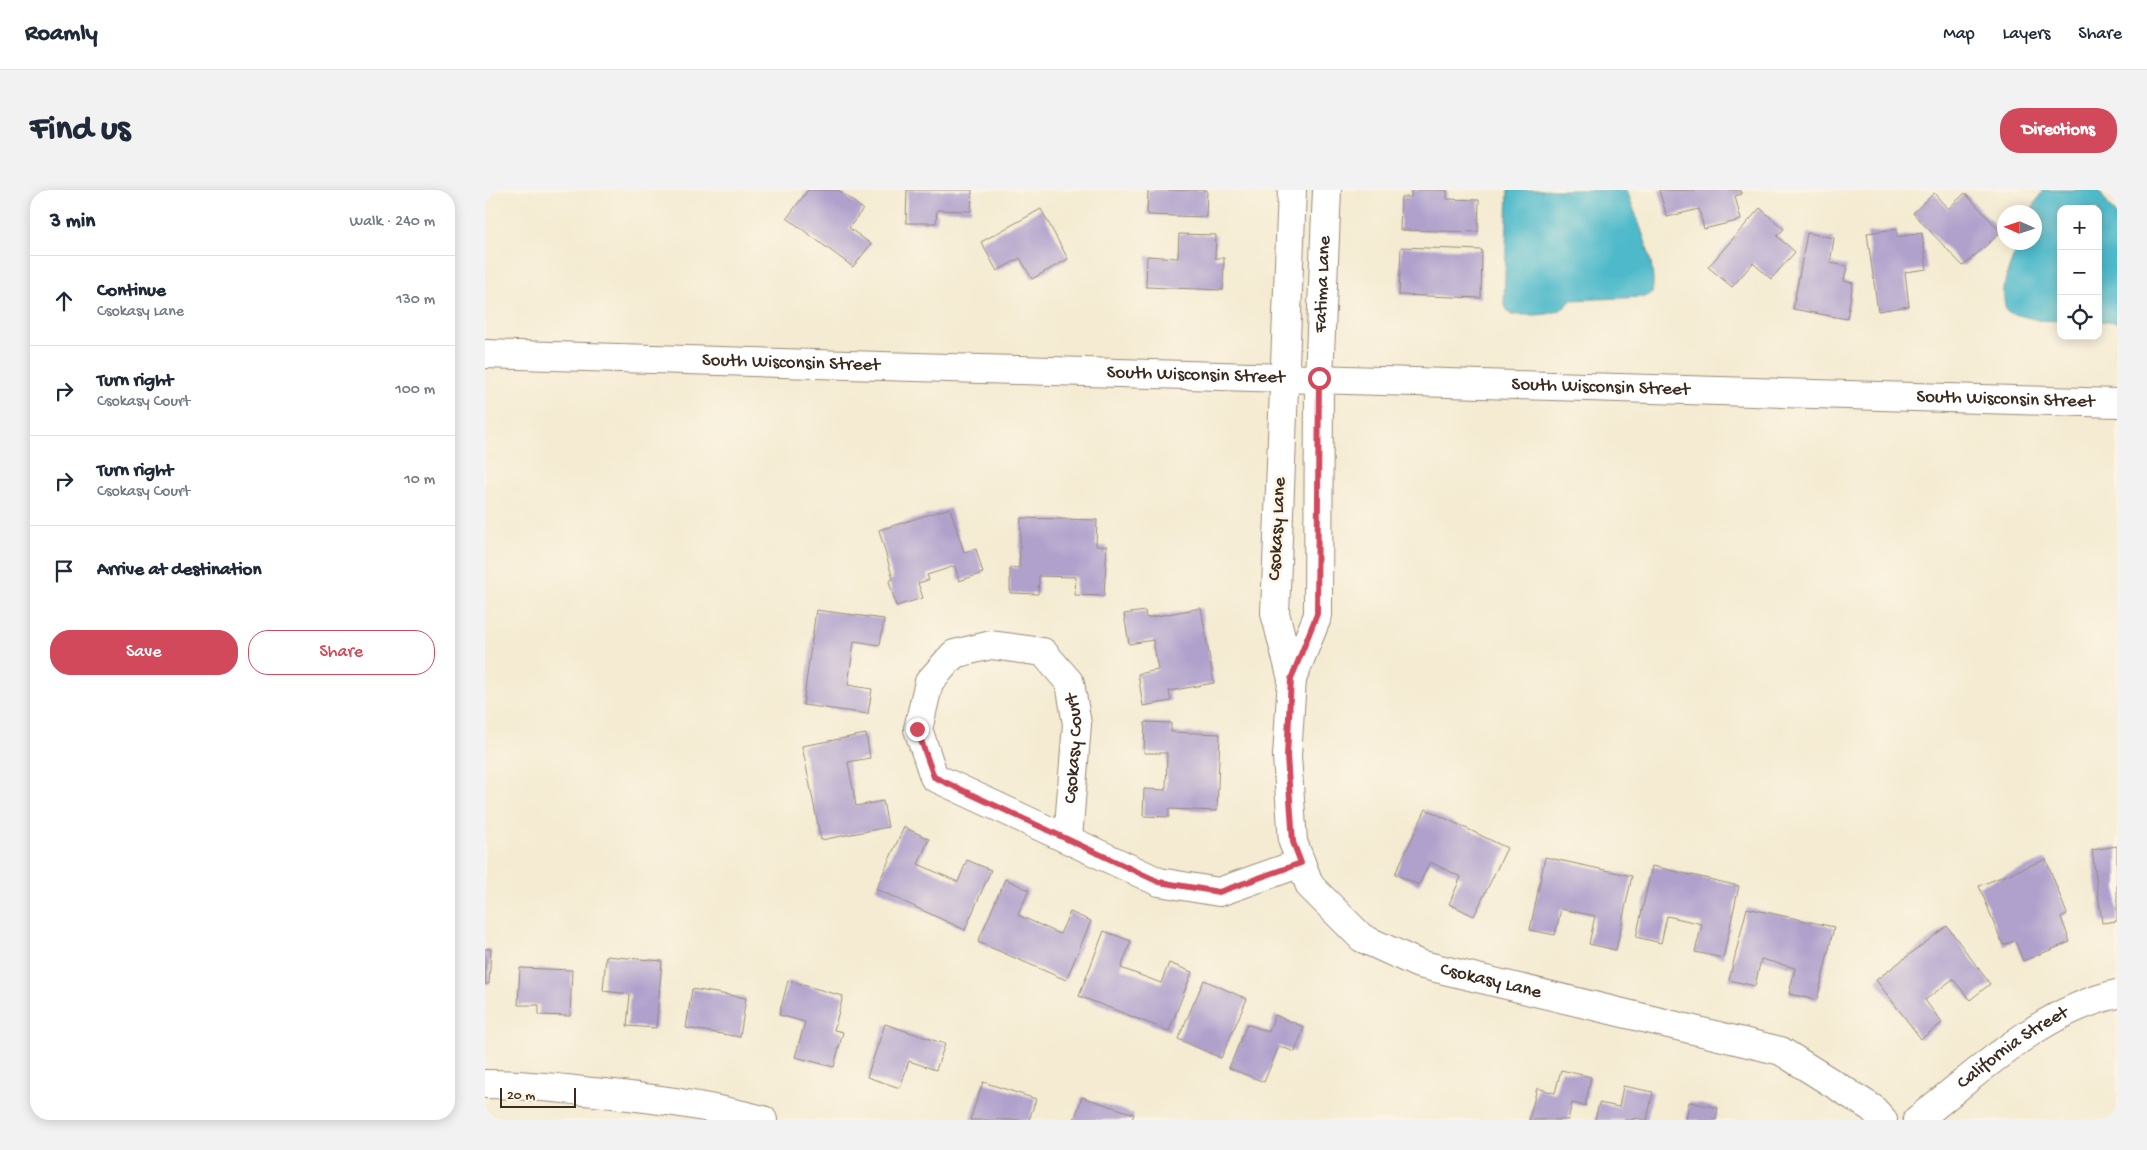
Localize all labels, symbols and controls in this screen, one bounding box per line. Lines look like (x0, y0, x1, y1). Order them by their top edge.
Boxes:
text: Roamly (25, 20, 98, 49)
text: Map (1943, 24, 1975, 45)
text: Layers (2003, 24, 2050, 45)
text: Share (2078, 24, 2122, 45)
button: Directions (2000, 108, 2117, 153)
text: Find us (30, 110, 130, 151)
north arrow (1997, 205, 2042, 250)
map controls (2057, 205, 2102, 340)
button: + (2057, 205, 2102, 250)
text: 3 min (50, 210, 95, 235)
text: Walk · 240 m (350, 213, 435, 232)
street label: Fatima Lane (1309, 235, 1337, 334)
button: − (2057, 250, 2102, 295)
text: Continue (97, 280, 166, 303)
icon: ahead (50, 287, 78, 315)
text: 130 m (396, 291, 435, 310)
button: locate (2057, 295, 2102, 340)
text: Csokasy Lane (97, 303, 184, 322)
street label: South Wisconsin Street (701, 349, 882, 377)
street label: South Wisconsin Street (1106, 361, 1287, 390)
route start (1308, 367, 1331, 390)
text: Turn right (97, 370, 173, 393)
street label: South Wisconsin Street (1511, 373, 1692, 402)
icon: right (50, 377, 78, 405)
text: 100 m (395, 381, 435, 400)
street label: South Wisconsin Street (1916, 385, 2097, 414)
text: Csokasy Court (97, 393, 190, 412)
text: Turn right (97, 460, 173, 483)
icon: right (50, 467, 78, 495)
text: 10 m (404, 471, 435, 490)
street label: Csokasy Lane (1264, 477, 1292, 581)
text: Csokasy Court (97, 483, 190, 502)
icon: arrive (50, 557, 78, 585)
text: Arrive at destination (97, 559, 261, 582)
button: Save (50, 630, 238, 675)
button: Share (248, 630, 435, 675)
street label: Csokasy Court (1059, 689, 1089, 804)
route end (906, 718, 929, 741)
street label: Csokasy Lane (1438, 958, 1544, 1005)
street label: California Street (1952, 1000, 2074, 1095)
scale bar (500, 1085, 576, 1108)
text: 20 m (507, 1088, 535, 1105)

